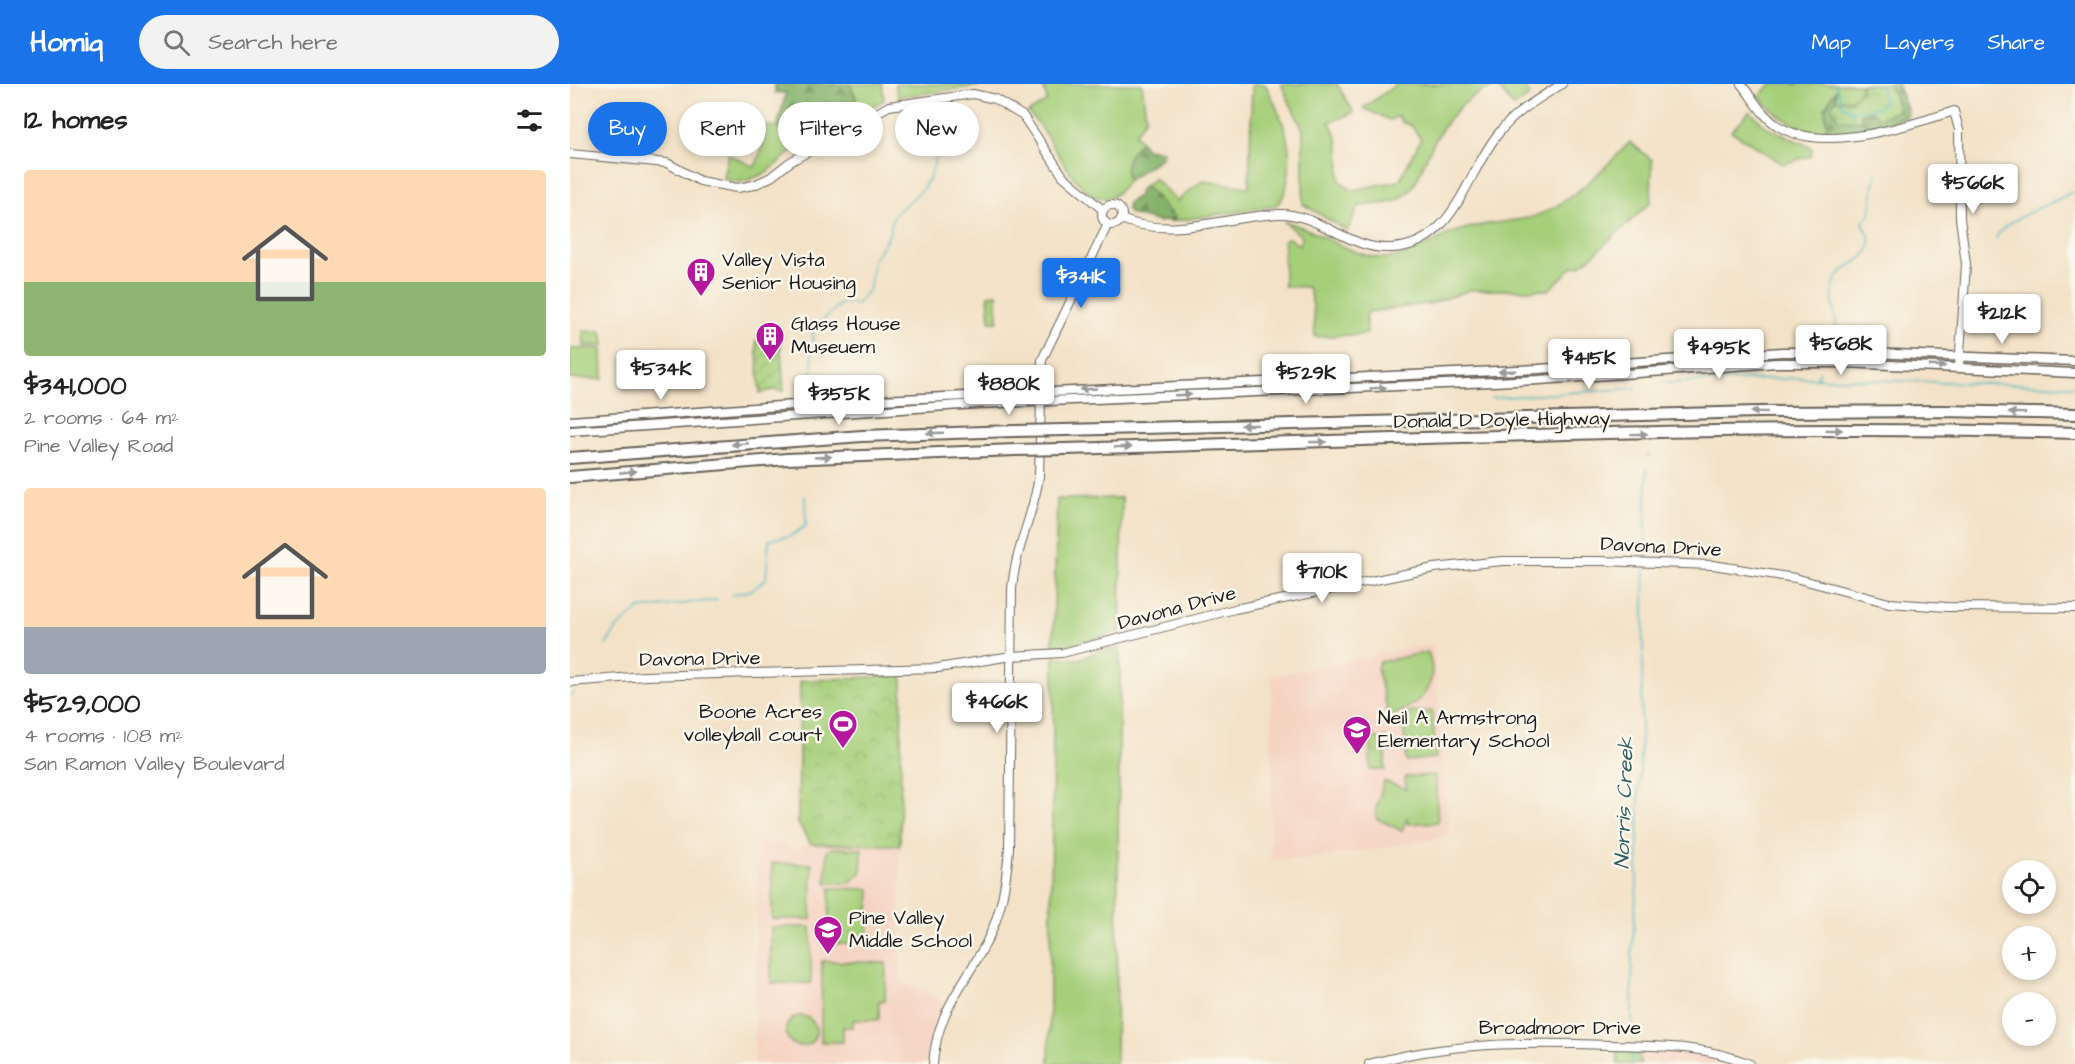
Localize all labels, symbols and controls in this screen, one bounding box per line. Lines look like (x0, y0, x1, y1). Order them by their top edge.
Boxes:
search box (139, 15, 559, 69)
text: Homiq (30, 23, 103, 62)
icon: search (160, 26, 193, 59)
text: Search here (208, 27, 338, 58)
text: Map (1811, 28, 1851, 57)
text: Layers (1884, 28, 1954, 57)
text: Share (1987, 28, 2045, 57)
text: 12 homes (24, 102, 127, 138)
chip: Buy (588, 102, 667, 156)
chip: Rent (679, 102, 766, 156)
chip: Filters (778, 102, 883, 156)
chip: New (895, 102, 979, 156)
icon: filters (513, 104, 546, 137)
pin: $566K (1931, 164, 2015, 215)
text: $566K (1942, 169, 2004, 197)
icon: home (231, 209, 339, 317)
place label: Valley Vista Senior Housing (722, 246, 856, 298)
building icon: Valley Vista Senior Housing (685, 256, 717, 298)
pin: $341K (1039, 258, 1123, 309)
text: $341K (1056, 263, 1106, 291)
pin: $212K (1960, 294, 2044, 345)
text: $212K (1978, 299, 2026, 327)
place label: Glass House Museuem (791, 310, 901, 361)
building icon: Glass House Museuem (754, 320, 786, 362)
pin: $568K (1799, 325, 1883, 376)
pin: $495K (1677, 329, 1761, 380)
text: $568K (1810, 330, 1872, 358)
text: $495K (1688, 334, 1750, 362)
pin: $415K (1547, 339, 1631, 390)
text: $415K (1562, 344, 1616, 372)
pin: $534K (619, 350, 703, 401)
pin: $529K (1264, 354, 1348, 405)
text: $534K (630, 355, 692, 383)
text: $529K (1276, 359, 1336, 387)
one-way arrow (1927, 362, 1946, 371)
pin: $880K (967, 365, 1051, 416)
one-way arrow (1497, 366, 1516, 375)
text: $341,000 (24, 368, 127, 404)
text: $880K (978, 370, 1040, 398)
pin: $355K (797, 375, 881, 426)
text: $355K (808, 380, 870, 408)
one-way arrow (1368, 383, 1387, 393)
one-way arrow (1079, 385, 1098, 394)
one-way arrow (1174, 391, 1193, 400)
text: 2 rooms · 64 m² (24, 404, 179, 432)
street label: Donald D Doyle Highway (1393, 404, 1611, 437)
one-way arrow (1749, 407, 1768, 417)
one-way arrow (2007, 408, 2026, 418)
one-way arrow (1239, 421, 1258, 430)
one-way arrow (1824, 426, 1843, 435)
one-way arrow (925, 429, 944, 438)
one-way arrow (1629, 429, 1648, 439)
text: Pine Valley Road (24, 432, 173, 460)
one-way arrow (1308, 438, 1327, 447)
one-way arrow (731, 439, 750, 449)
one-way arrow (1113, 443, 1132, 452)
one-way arrow (813, 452, 832, 462)
one-way arrow (619, 467, 638, 477)
icon: home (231, 527, 339, 635)
street label: Davona Drive (1600, 530, 1722, 564)
pin: $710K (1280, 553, 1364, 604)
text: $710K (1297, 558, 1347, 586)
street label: Davona Drive (1115, 579, 1239, 637)
street label: Davona Drive (639, 644, 761, 674)
pin: $466K (955, 683, 1039, 734)
text: $529,000 (24, 686, 140, 722)
text: $466K (966, 688, 1028, 716)
place label: Boone Acres volleyball court (683, 698, 822, 750)
place label: Neil A Armstrong Elementary School (1378, 704, 1550, 756)
sports icon: Boone Acres volleyball court (827, 708, 859, 750)
school or university icon: Neil A Armstrong Elementary School (1341, 714, 1373, 756)
text: 4 rooms · 108 m² (24, 722, 183, 750)
water label: Norris Creek (1607, 735, 1641, 870)
text: San Ramon Valley Boulevard (24, 750, 285, 778)
map controls (2002, 860, 2056, 1046)
button: locate (2002, 860, 2056, 914)
place label: Pine Valley Middle School (849, 904, 972, 955)
school or university icon: Pine Valley Middle School (812, 914, 844, 956)
button: + (2002, 926, 2056, 980)
button: − (2002, 992, 2056, 1046)
street label: Broadmoor Drive (1479, 1014, 1641, 1042)

